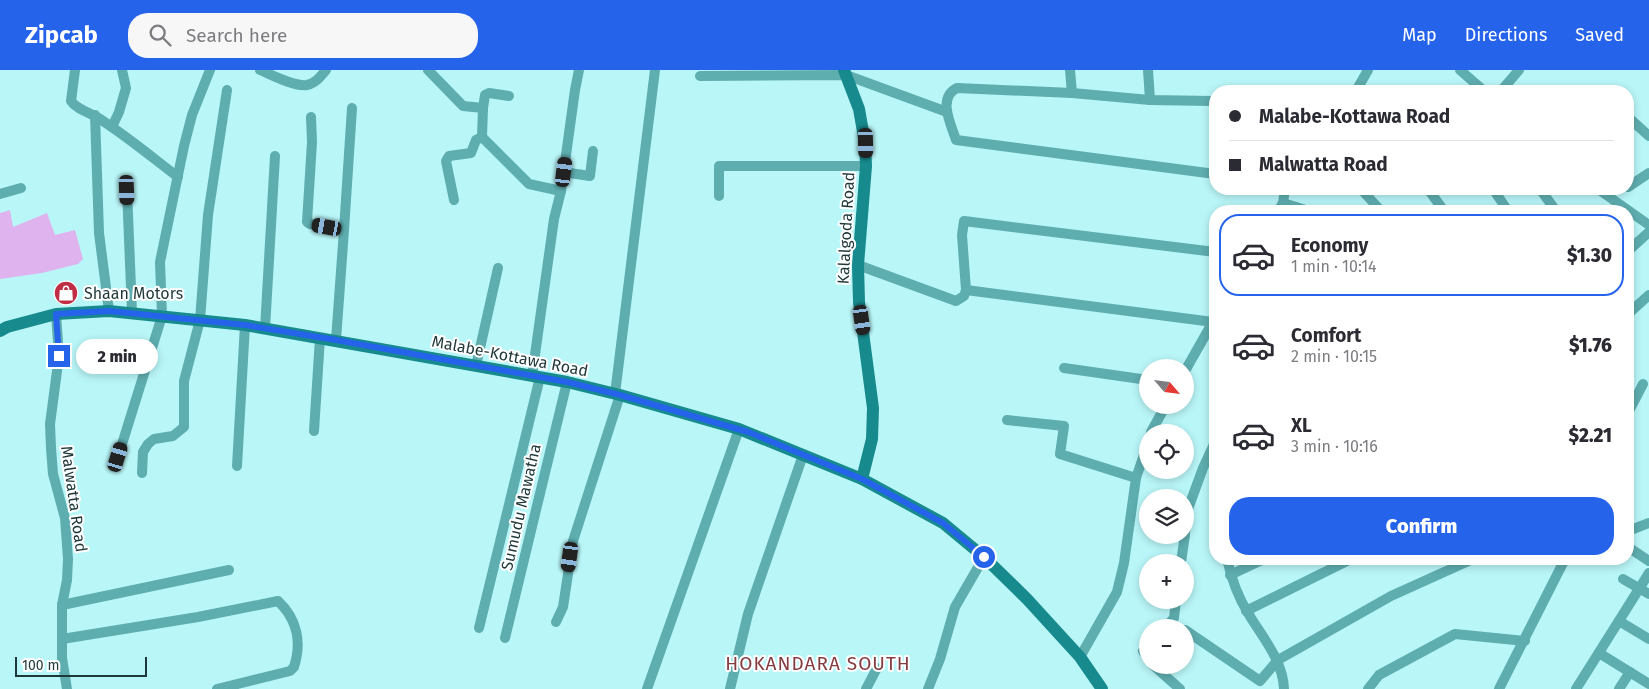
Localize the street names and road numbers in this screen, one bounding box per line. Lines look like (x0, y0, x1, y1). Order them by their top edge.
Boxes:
street label: Kalalgoda Road (834, 171, 858, 285)
street label: Malabe-Kottawa Road (430, 332, 590, 380)
street label: Sumudu Mawatha (497, 442, 545, 572)
street label: Malwatta Road (57, 445, 91, 553)

